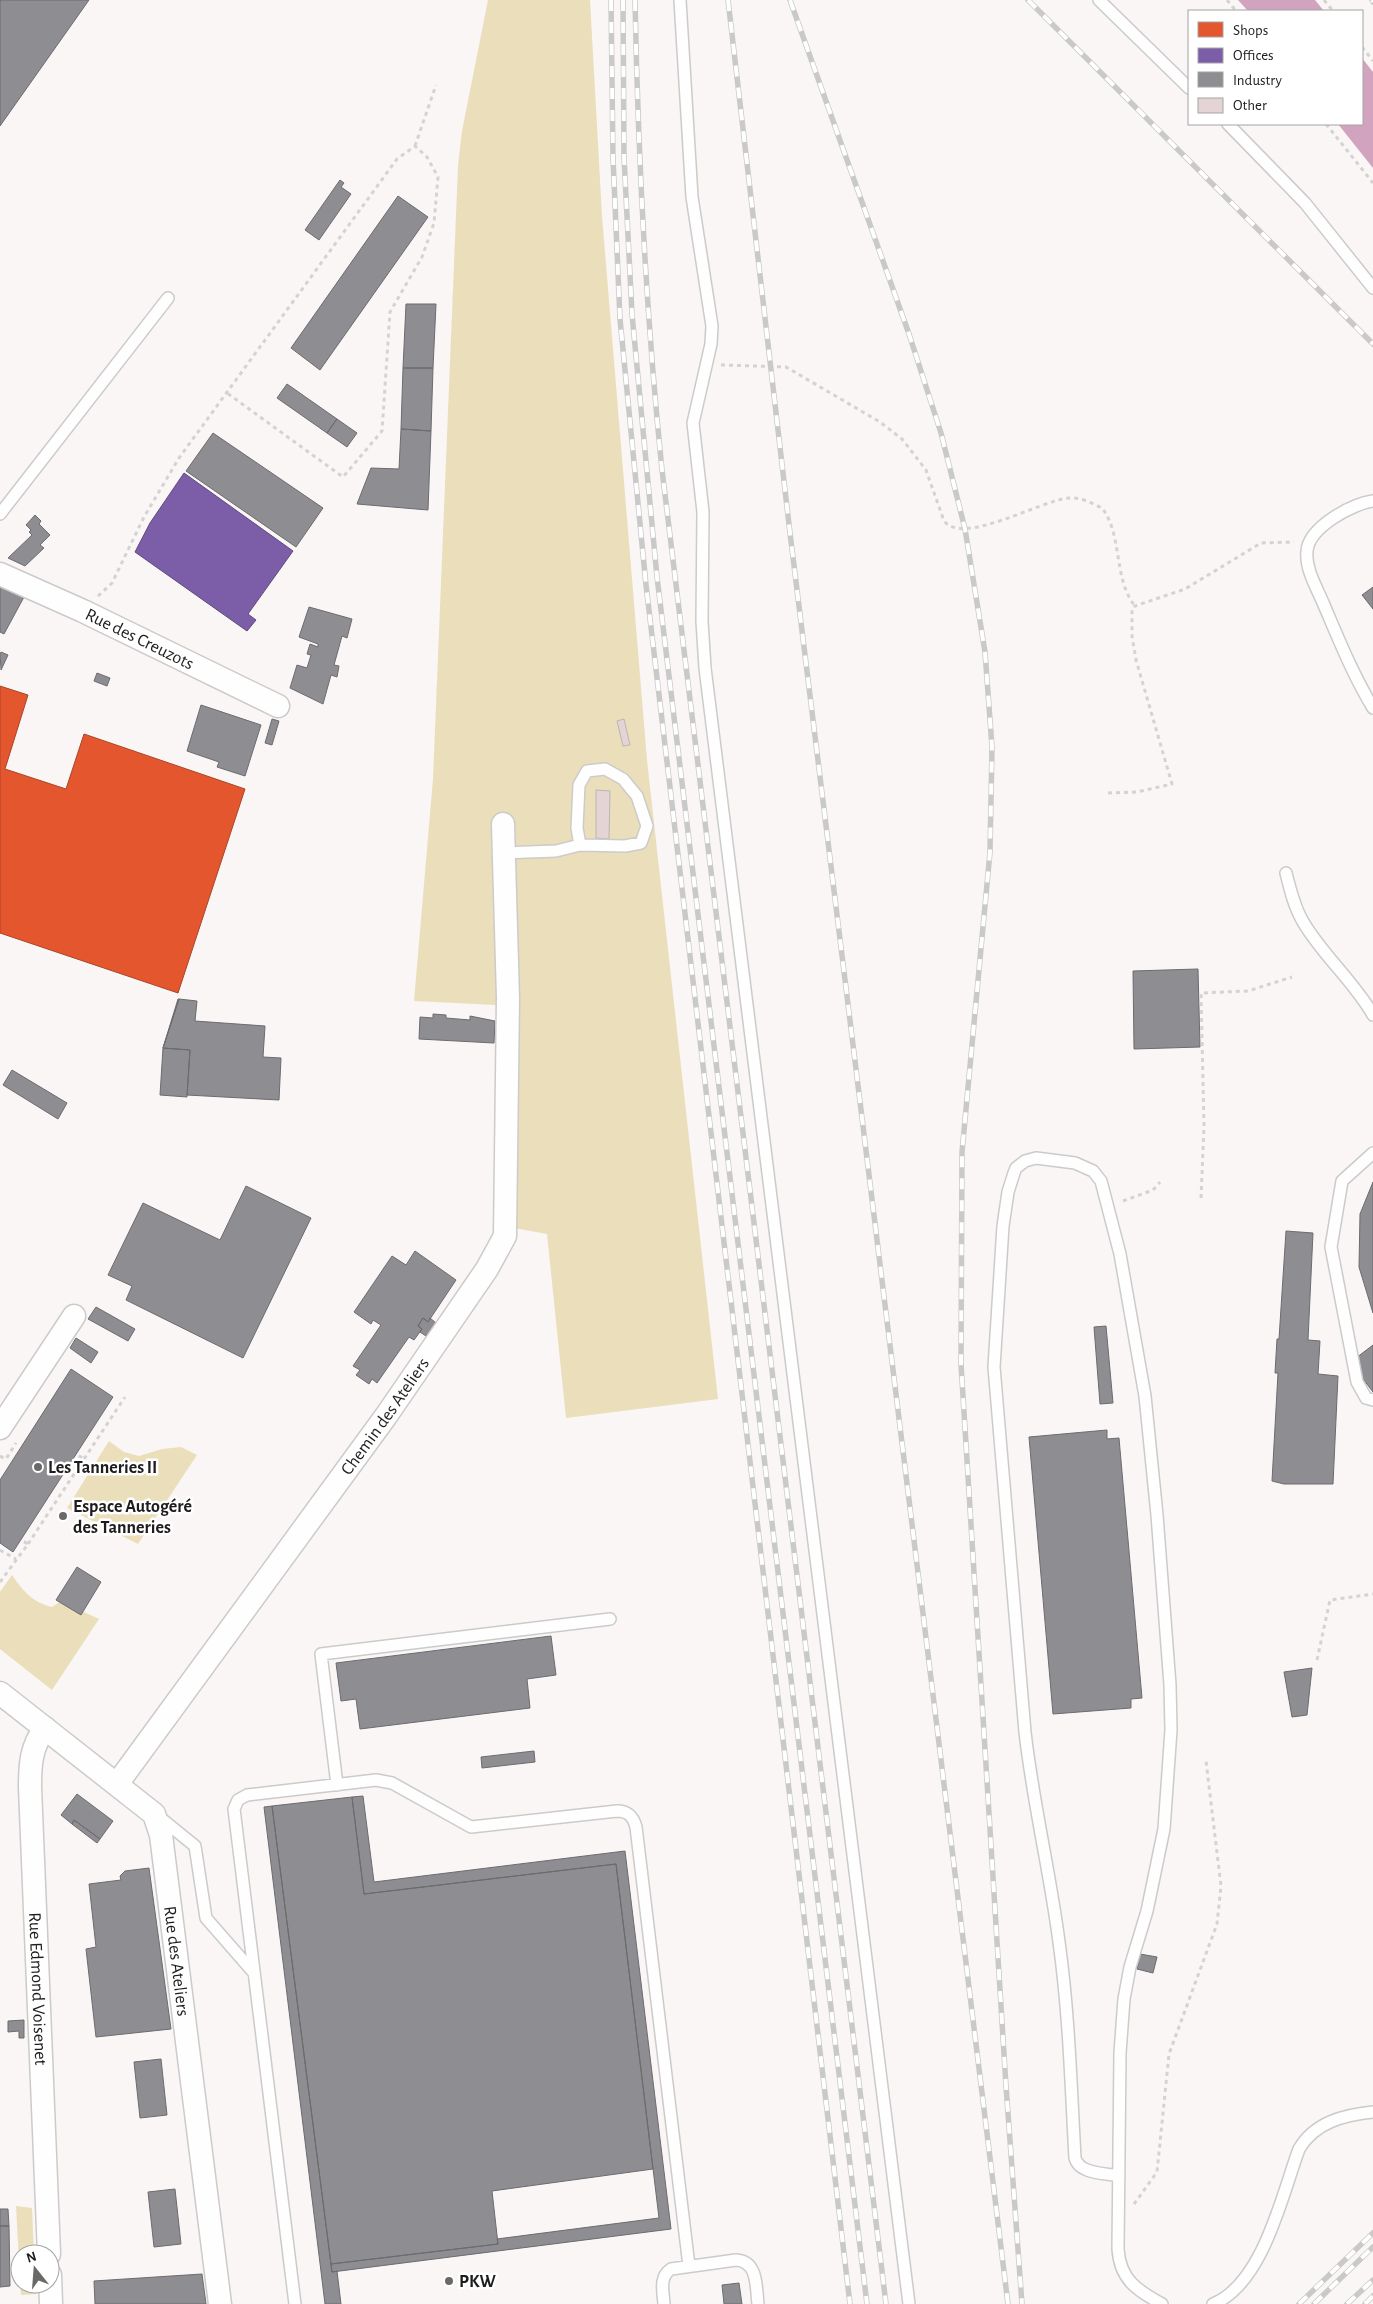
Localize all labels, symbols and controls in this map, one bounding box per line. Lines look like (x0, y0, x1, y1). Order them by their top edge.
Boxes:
legend (1188, 10, 1363, 125)
text: Shops (1233, 23, 1268, 38)
text: Offices (1233, 48, 1274, 63)
text: Industry (1233, 73, 1282, 88)
text: Other (1233, 98, 1267, 113)
street label: Rue des Creuzots (82, 606, 196, 674)
street label: Chemin des Ateliers (338, 1355, 433, 1479)
place label: Les Tanneries II (48, 1459, 157, 1477)
marker: Les Tanneries II (32, 1461, 44, 1473)
place label: Espace Autogéré des Tanneries (73, 1498, 192, 1537)
marker: Espace Autogéré des Tanneries (57, 1510, 69, 1522)
street label: Rue des Ateliers (160, 1905, 192, 2017)
street label: Rue Edmond Voisenet (25, 1912, 49, 2066)
north arrow (10, 2244, 60, 2294)
text: N (25, 2249, 38, 2266)
place label: PKW (459, 2273, 496, 2291)
marker: PKW (443, 2275, 455, 2287)

